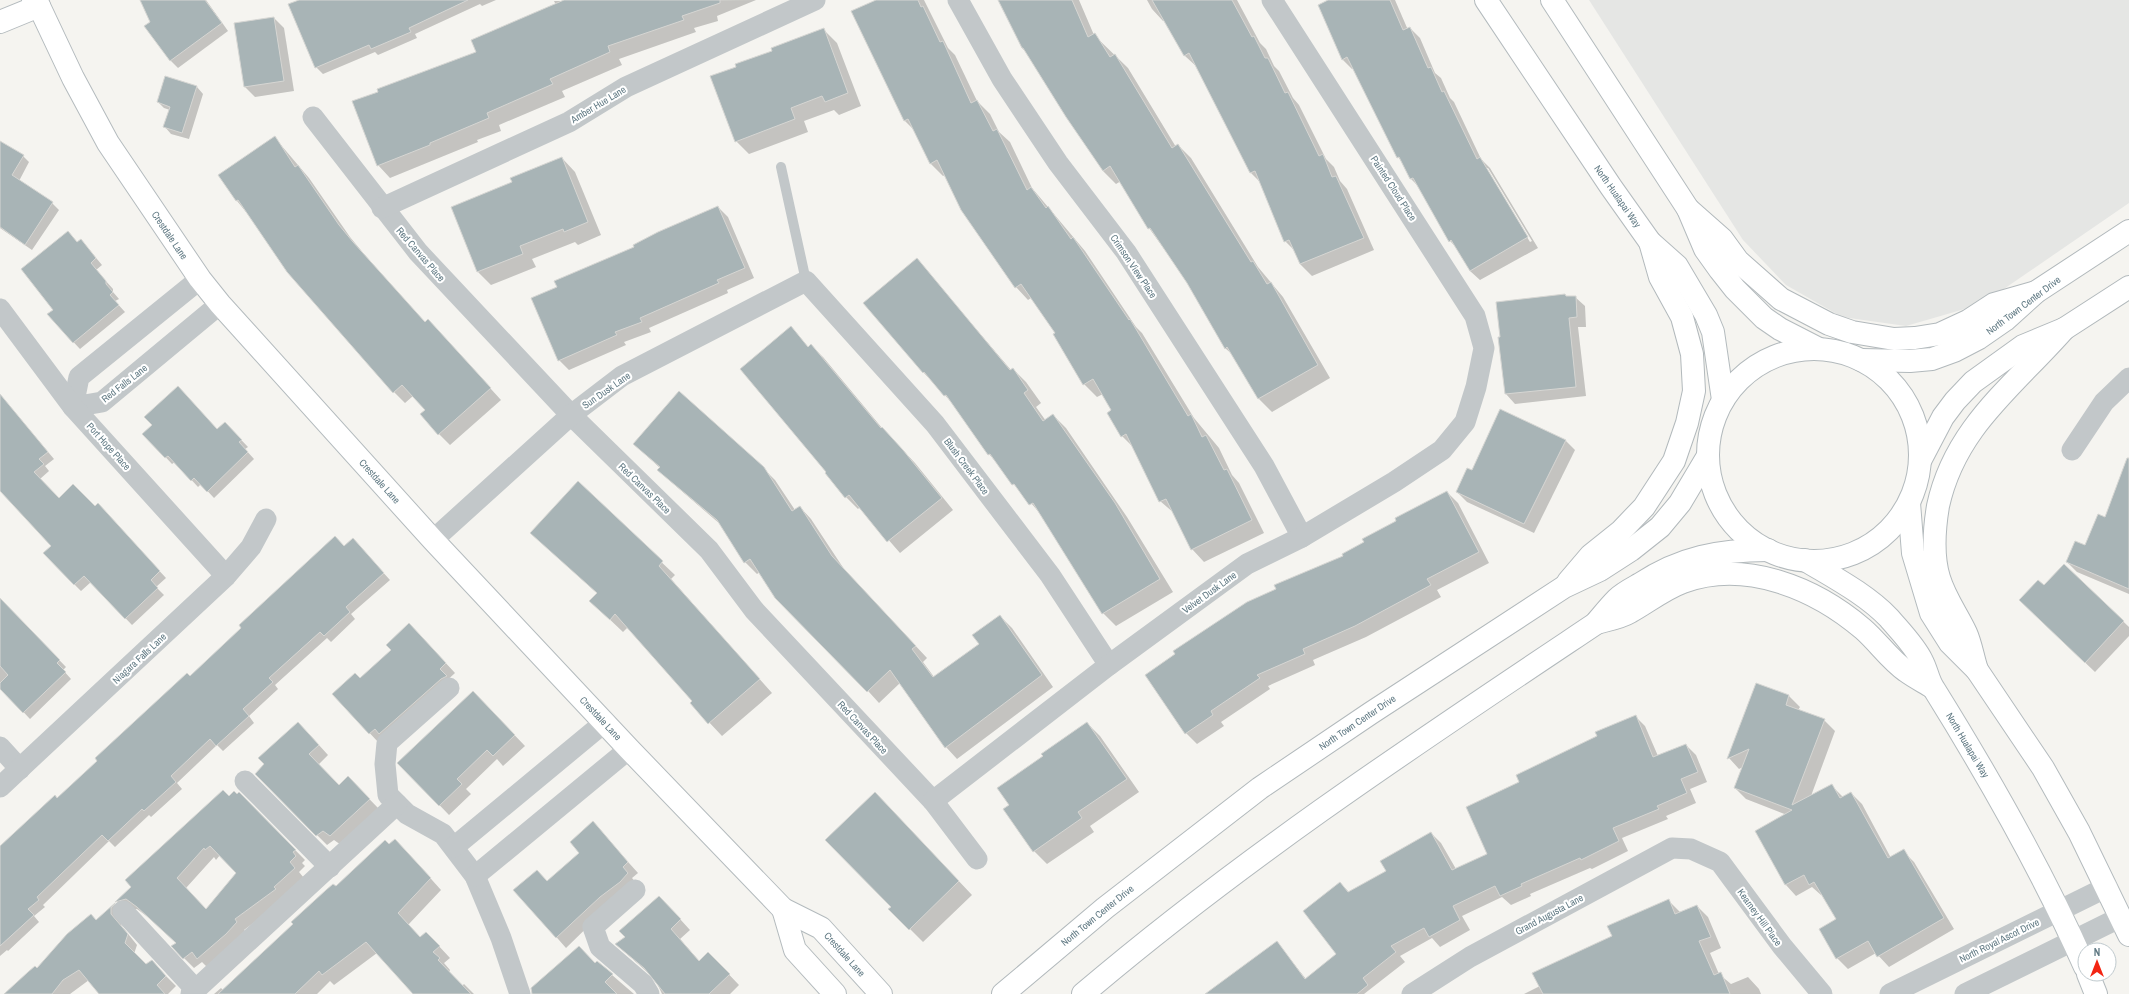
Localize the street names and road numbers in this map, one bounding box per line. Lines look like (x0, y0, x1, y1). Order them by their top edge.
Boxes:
street label: Amber Hue Lane (567, 83, 629, 126)
street label: Painted Cloud Place (1368, 153, 1420, 224)
street label: North Hualapai Way (1591, 162, 1645, 231)
street label: Crestdale Lane (149, 209, 191, 262)
street label: Red Canvas Place (393, 224, 448, 285)
street label: Crimson View Place (1107, 232, 1160, 301)
street label: North Town Center Drive (1983, 273, 2064, 338)
street label: Red Falls Lane (99, 361, 150, 405)
street label: Sun Dusk Lane (580, 369, 633, 412)
street label: Port Hope Place (84, 420, 134, 473)
street label: Blush Creek Place (941, 435, 992, 497)
street label: Crestdale Lane (356, 456, 403, 507)
street label: Red Canvas Place (616, 460, 674, 517)
street label: Velvet Dusk Lane (1180, 568, 1239, 616)
street label: Niagara Falls Lane (110, 630, 169, 687)
street label: North Town Center Drive (1316, 692, 1399, 753)
street label: Crestdale Lane (577, 694, 625, 743)
street label: Red Canvas Place (835, 698, 891, 757)
street label: North Hualapai Way (1943, 710, 1993, 781)
street label: North Town Center Drive (1058, 882, 1137, 949)
street label: Kearney Hill Place (1735, 886, 1785, 949)
street label: Grand Augusta Lane (1513, 891, 1586, 938)
street label: North Royal Ascot Drive (1957, 915, 2042, 965)
street label: Crestdale Lane (821, 929, 868, 980)

